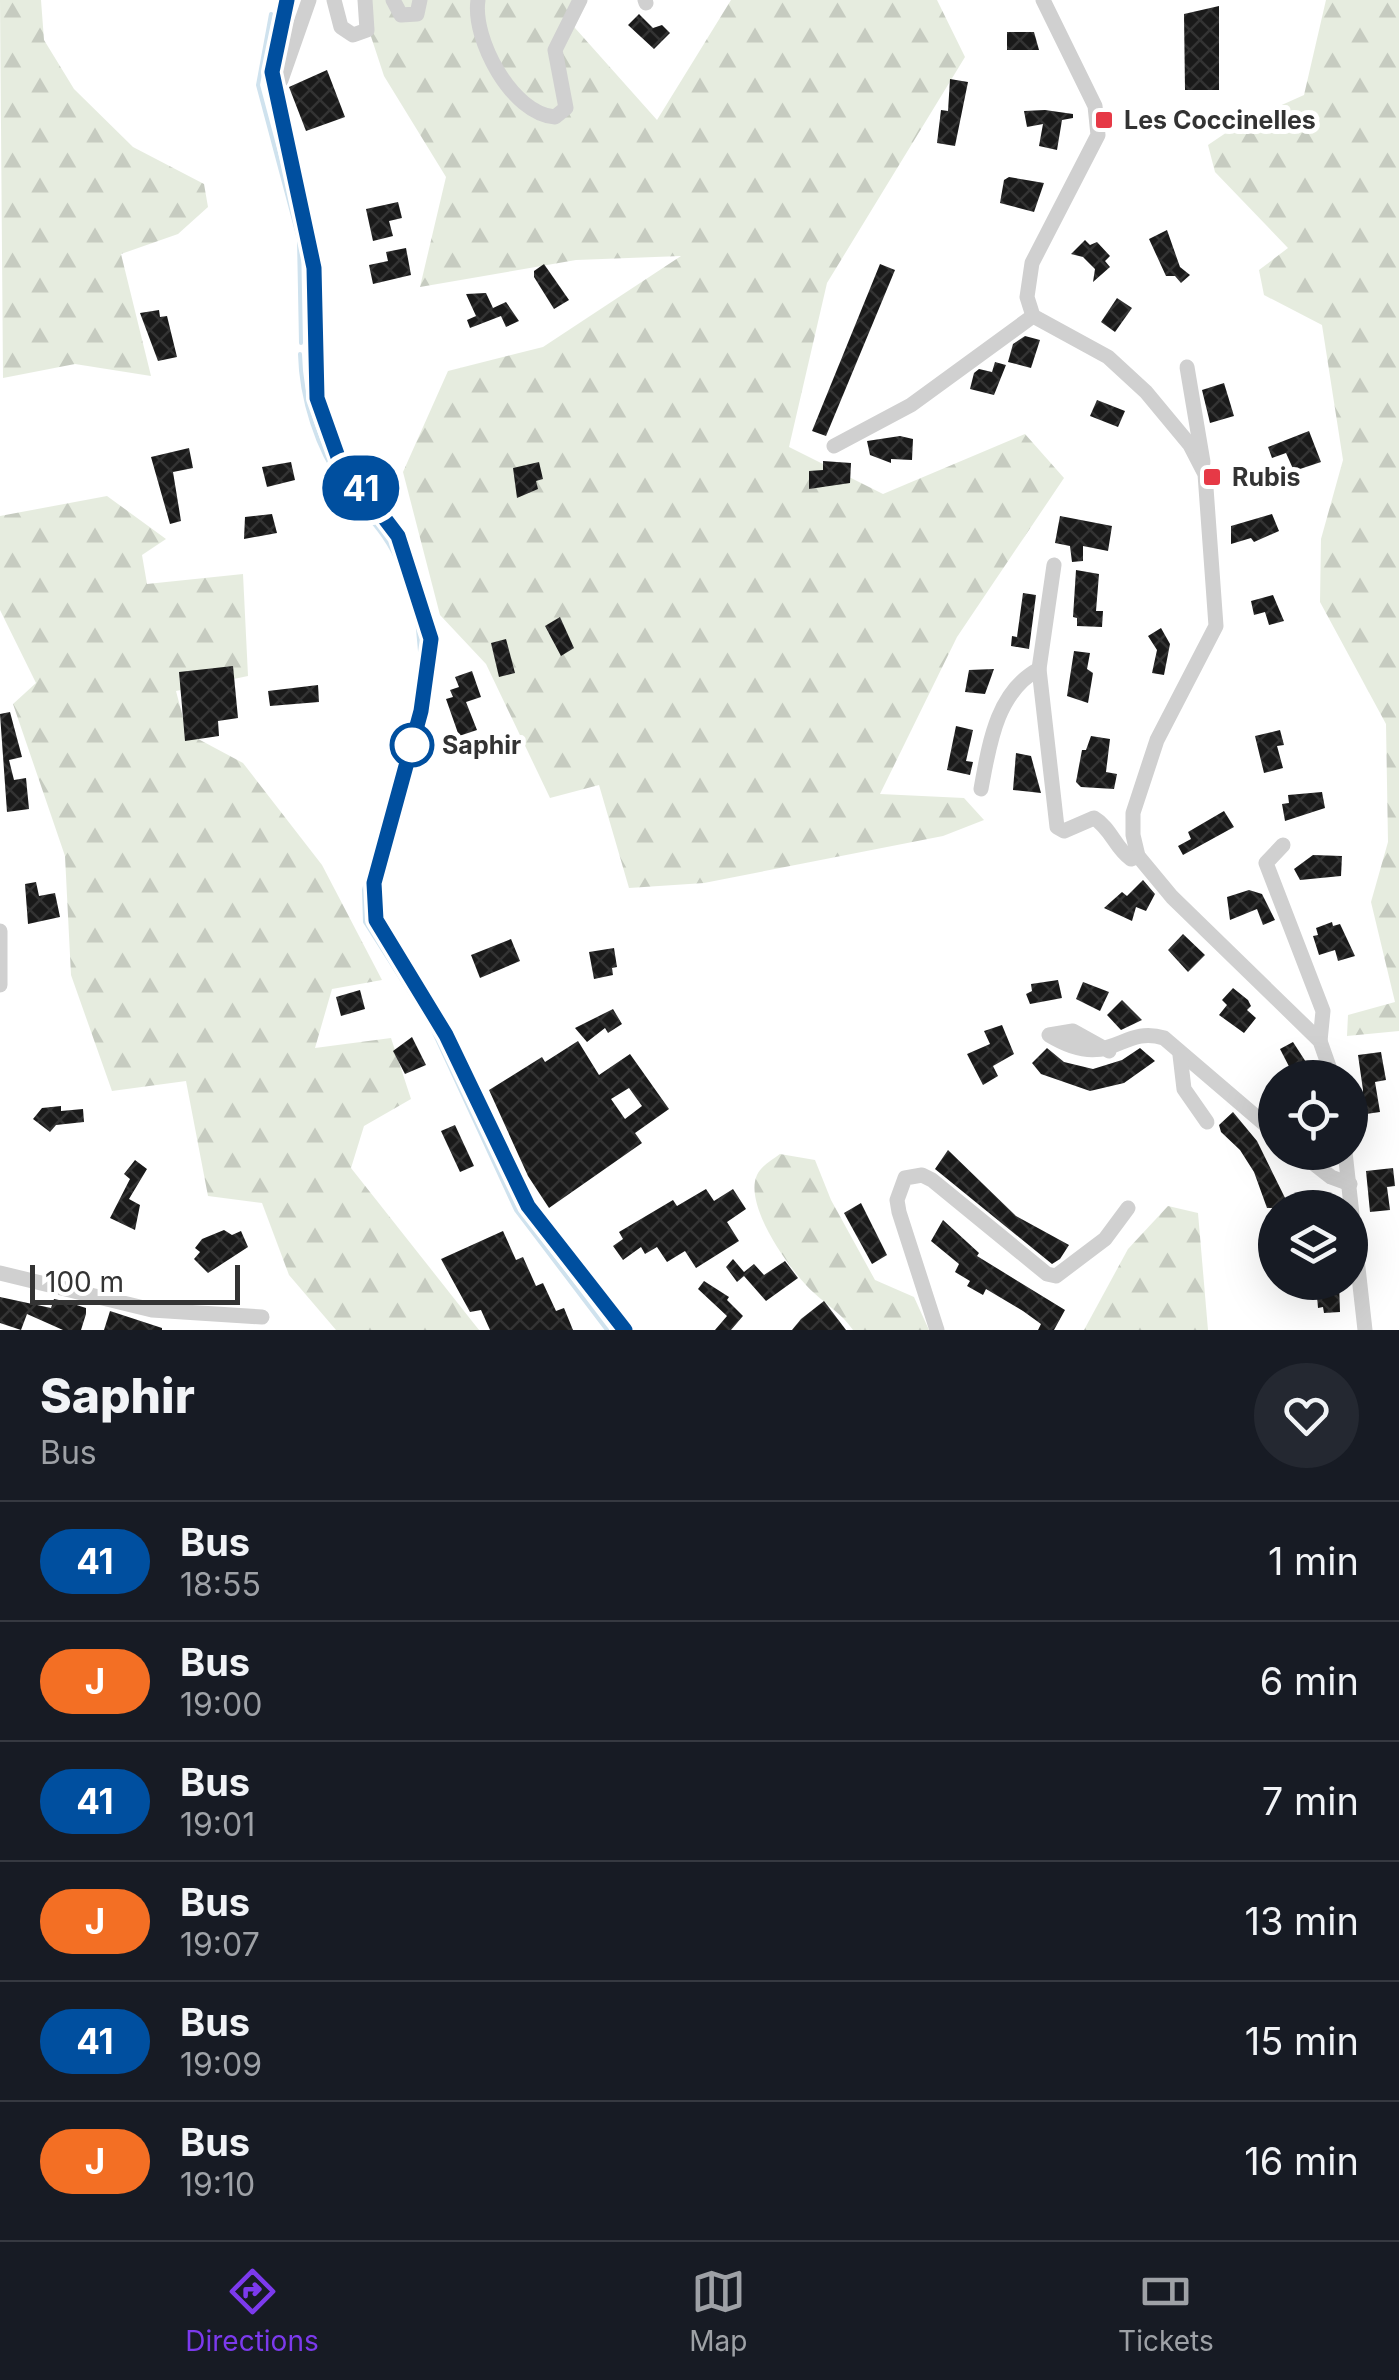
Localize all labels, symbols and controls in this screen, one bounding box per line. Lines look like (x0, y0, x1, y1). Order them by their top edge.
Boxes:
place label: Les Coccinelles (1124, 105, 1316, 135)
marker: Les Coccinelles (1093, 109, 1115, 131)
line badge: 41 (316, 456, 406, 520)
place label: Rubis (1232, 462, 1301, 492)
marker: Rubis (1201, 466, 1223, 488)
text: 41 (342, 467, 380, 509)
marker: Saphir (391, 724, 433, 766)
place label: Saphir (442, 730, 521, 760)
map controls (1258, 1060, 1368, 1300)
button: locate (1258, 1060, 1368, 1170)
button: layers (1258, 1190, 1368, 1300)
scale bar (30, 1260, 240, 1304)
text: 100 m (45, 1265, 124, 1299)
button: heart (1254, 1363, 1359, 1468)
text: Saphir (40, 1366, 195, 1425)
text: Bus (40, 1433, 97, 1472)
text: Bus (180, 1519, 250, 1565)
text: 1 min (1268, 1538, 1359, 1584)
text: 41 (76, 1540, 114, 1582)
text: 18:55 (180, 1565, 261, 1604)
text: Bus (180, 1639, 250, 1685)
text: 6 min (1260, 1658, 1359, 1704)
text: J (85, 1660, 105, 1702)
text: 19:00 (180, 1685, 262, 1724)
text: Bus (180, 1759, 250, 1805)
text: 7 min (1262, 1778, 1359, 1824)
text: 41 (76, 1780, 114, 1822)
text: 19:01 (180, 1805, 255, 1844)
text: Bus (180, 1879, 250, 1925)
text: 13 min (1244, 1898, 1359, 1944)
text: J (85, 1900, 105, 1942)
text: 19:07 (180, 1925, 260, 1964)
text: Bus (180, 1999, 250, 2045)
text: 15 min (1245, 2018, 1359, 2064)
text: 41 (76, 2020, 114, 2062)
text: 19:09 (180, 2045, 262, 2084)
text: Bus (180, 2119, 250, 2165)
text: 16 min (1244, 2138, 1359, 2184)
text: J (85, 2140, 105, 2182)
text: 19:10 (180, 2165, 255, 2204)
tab: Directions (185, 2264, 319, 2358)
tab: Map (689, 2264, 748, 2358)
tab: Tickets (1118, 2264, 1214, 2358)

